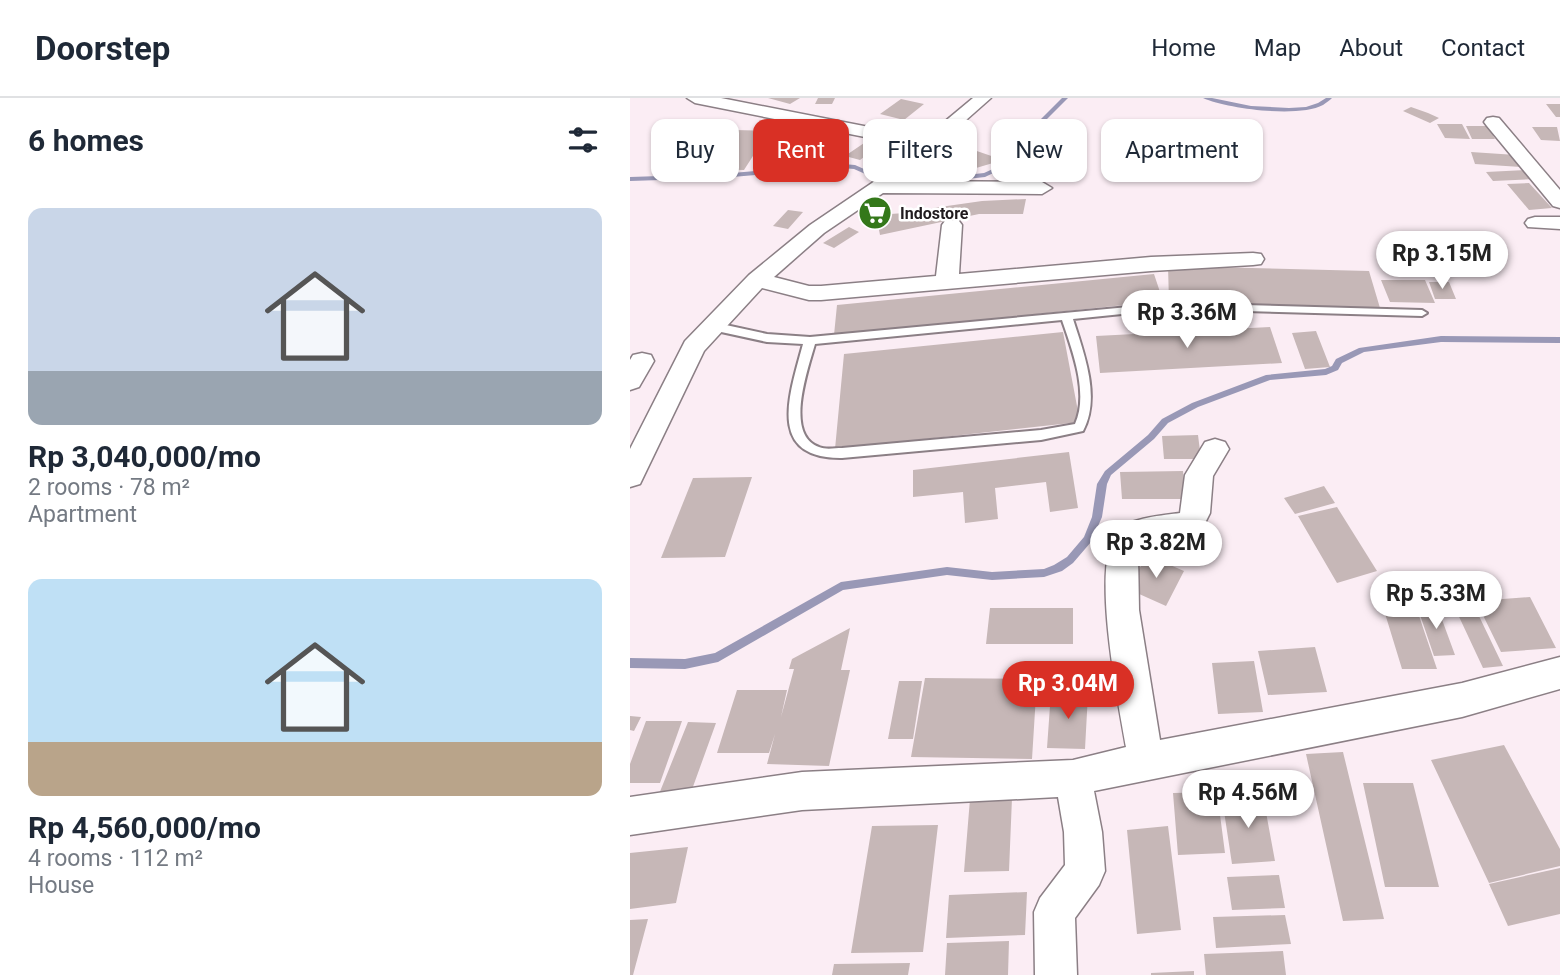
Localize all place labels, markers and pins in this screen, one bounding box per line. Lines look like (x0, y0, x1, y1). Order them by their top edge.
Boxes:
supermarket icon: Indostore (856, 194, 894, 232)
place label: Indostore (900, 204, 969, 223)
pin: Rp 3.15M (1370, 232, 1514, 291)
pin: Rp 3.36M (1115, 290, 1259, 350)
pin: Rp 3.82M (1084, 520, 1228, 580)
pin: Rp 5.33M (1364, 572, 1508, 631)
pin: Rp 3.04M (996, 662, 1140, 721)
pin: Rp 4.56M (1176, 770, 1320, 830)

